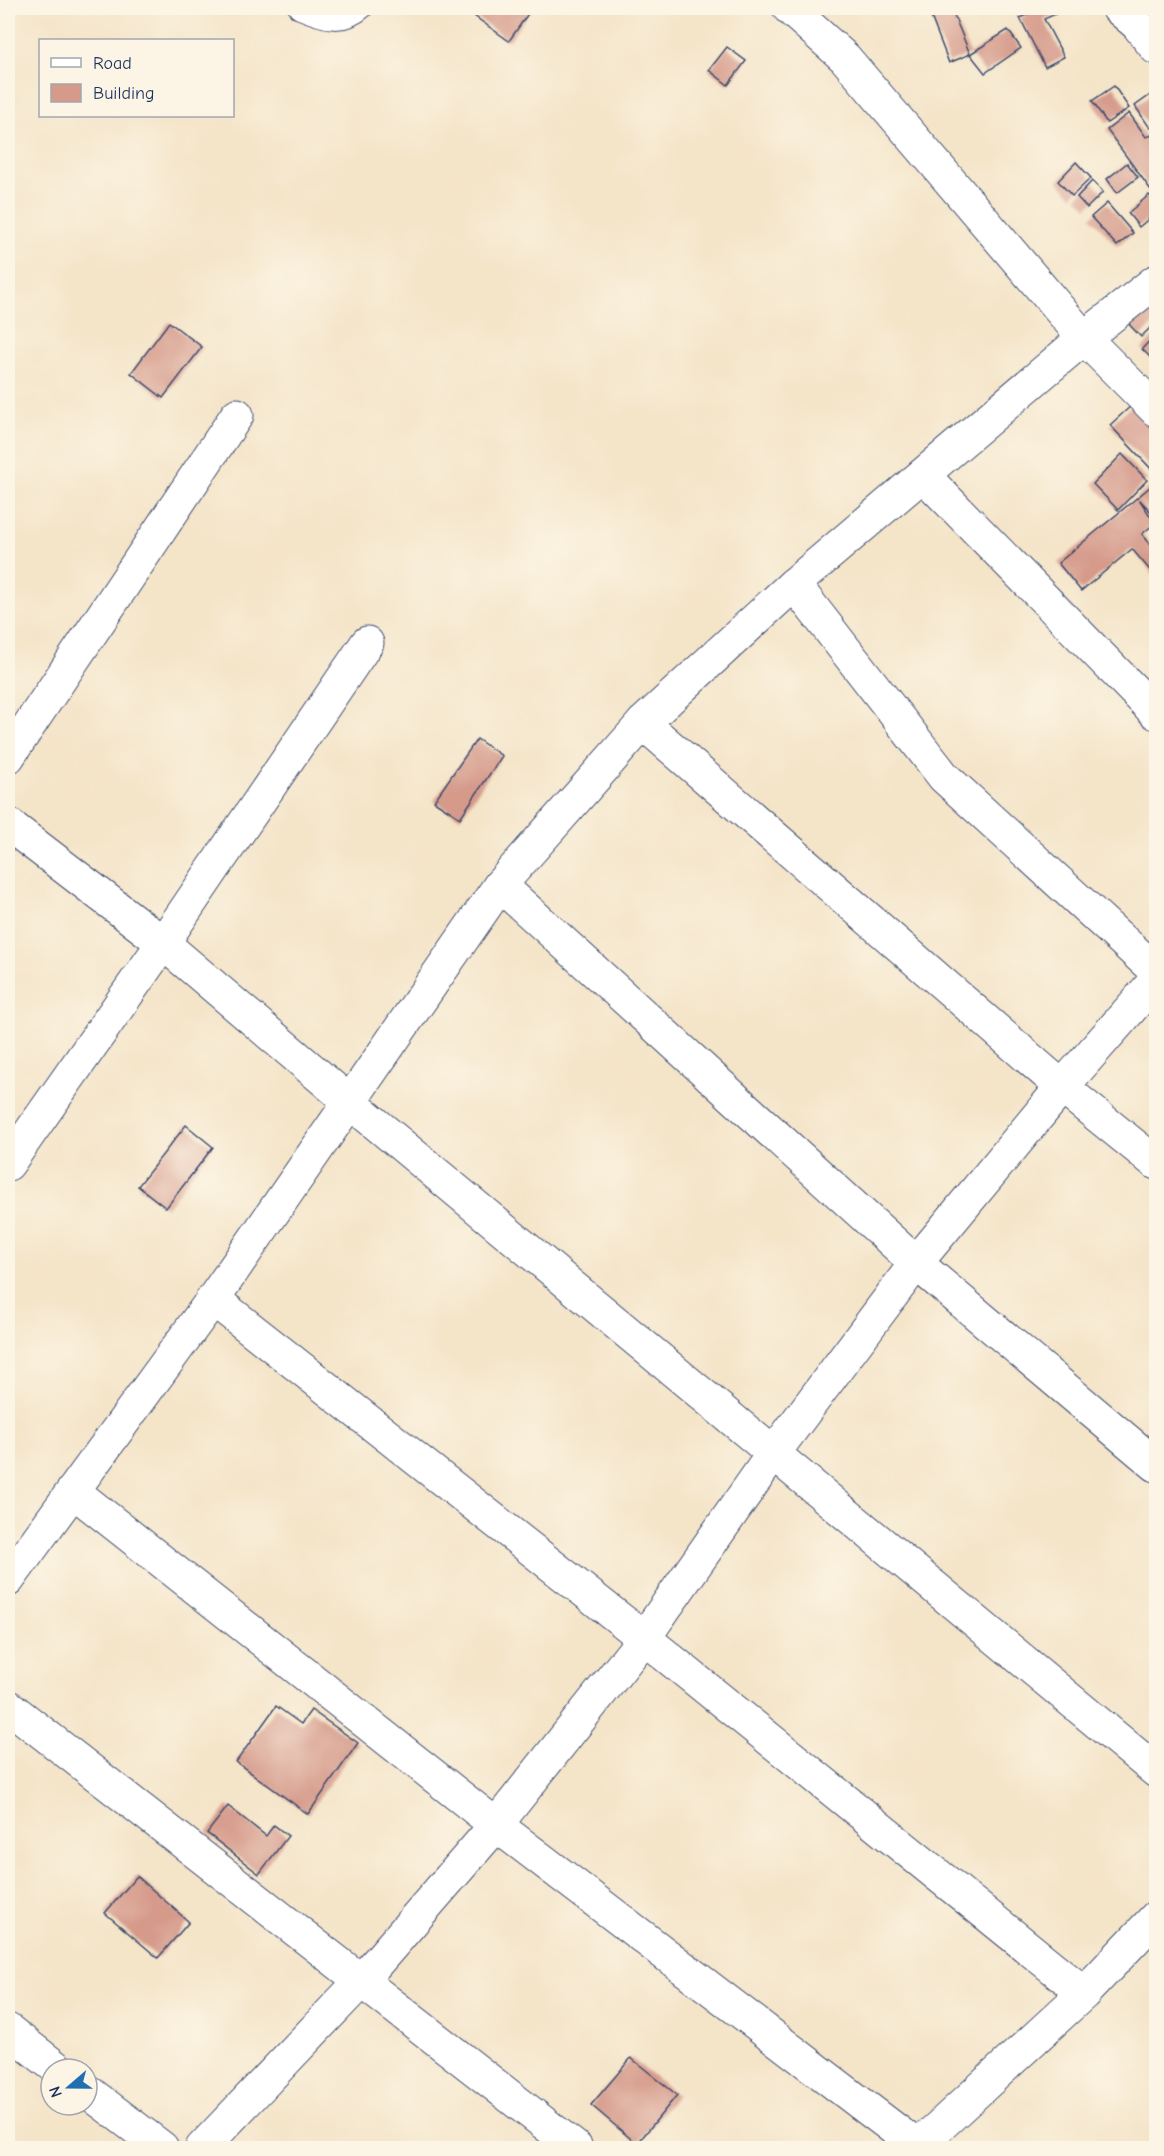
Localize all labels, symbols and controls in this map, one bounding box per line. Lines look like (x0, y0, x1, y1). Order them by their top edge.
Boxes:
legend (39, 39, 234, 117)
text: Road (93, 53, 132, 74)
text: Building (93, 83, 155, 104)
north arrow (39, 2057, 99, 2117)
text: N (46, 2084, 66, 2100)

